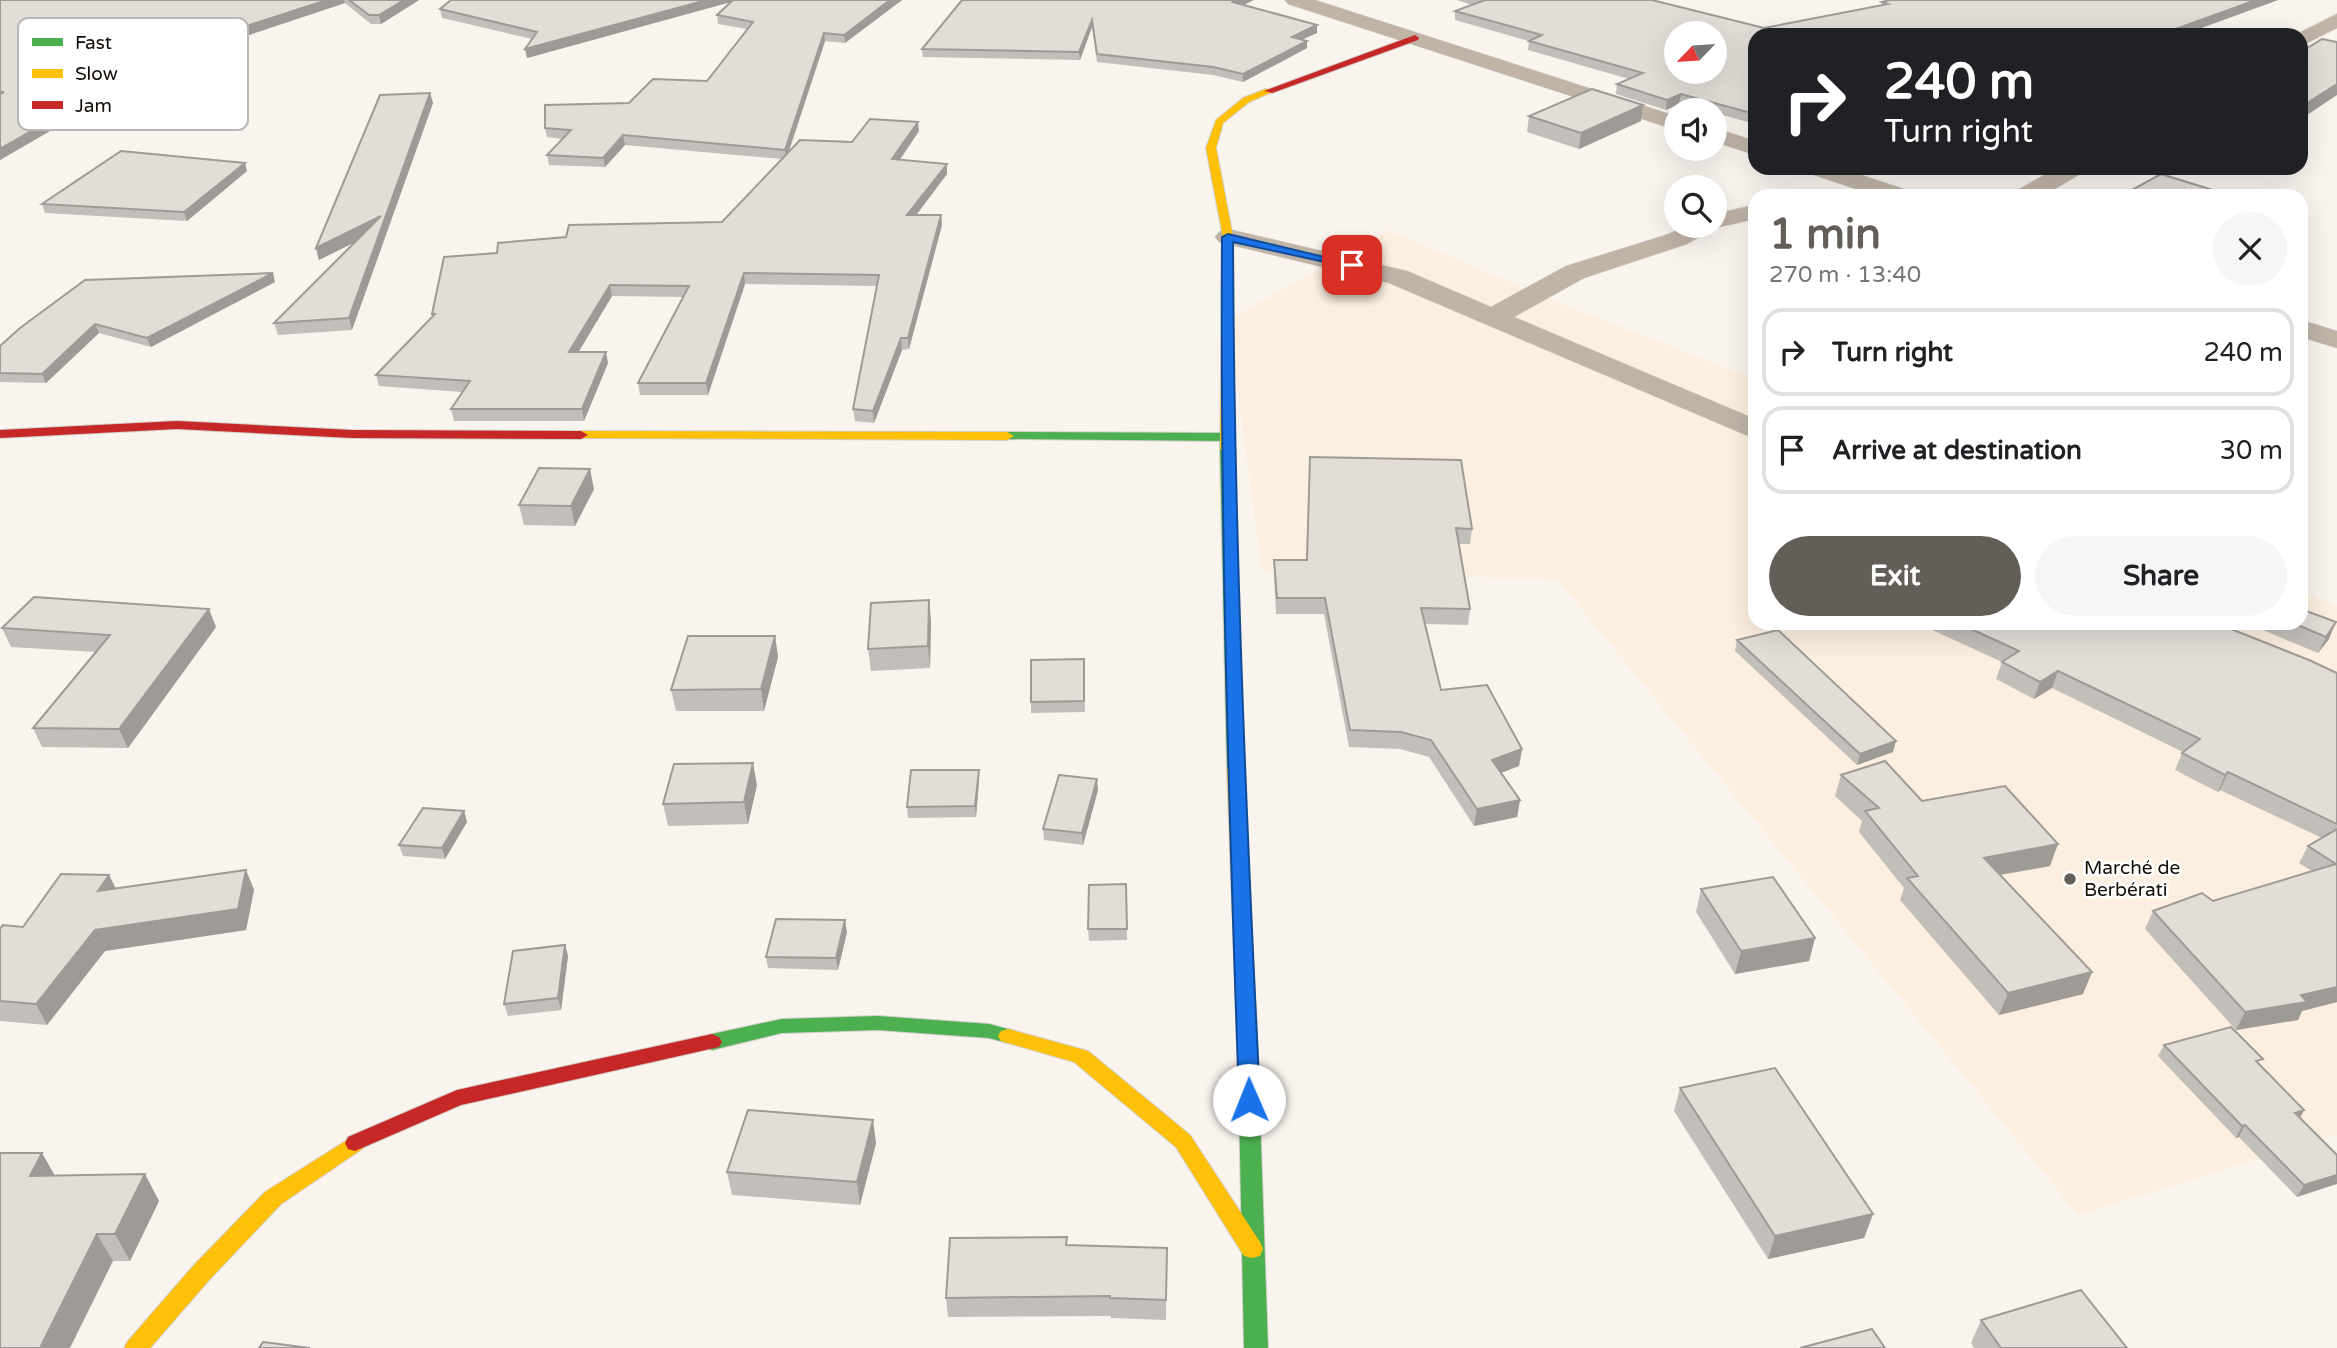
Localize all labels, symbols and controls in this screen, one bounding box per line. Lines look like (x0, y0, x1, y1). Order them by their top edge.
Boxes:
legend (18, 18, 248, 130)
north arrow (1664, 21, 1727, 84)
map controls (1664, 21, 1727, 238)
text: Fast (75, 32, 112, 54)
text: 240 m (1884, 53, 2034, 112)
icon: right (1769, 56, 1860, 147)
text: Slow (75, 63, 118, 85)
text: Jam (75, 95, 112, 117)
button: sound (1664, 98, 1727, 161)
text: Turn right (1884, 113, 2033, 151)
button: search (1664, 175, 1727, 238)
text: 1 min (1769, 209, 1881, 260)
button: close (2213, 212, 2287, 286)
pin (1322, 235, 1382, 295)
icon: arrive (1333, 246, 1371, 284)
text: 270 m · 13:40 (1769, 261, 1921, 289)
icon: right (1773, 333, 1811, 371)
text: Turn right (1832, 337, 1953, 368)
text: 240 m (2203, 337, 2283, 368)
icon: arrive (1773, 431, 1811, 469)
text: Arrive at destination (1832, 435, 2082, 466)
text: 30 m (2220, 435, 2283, 466)
button: Exit (1769, 536, 2021, 616)
button: Share (2035, 536, 2287, 616)
place label: Marché de Berbérati (2084, 857, 2180, 901)
marker: Marché de Berbérati (2062, 871, 2078, 887)
position arrow (1212, 1063, 1286, 1137)

